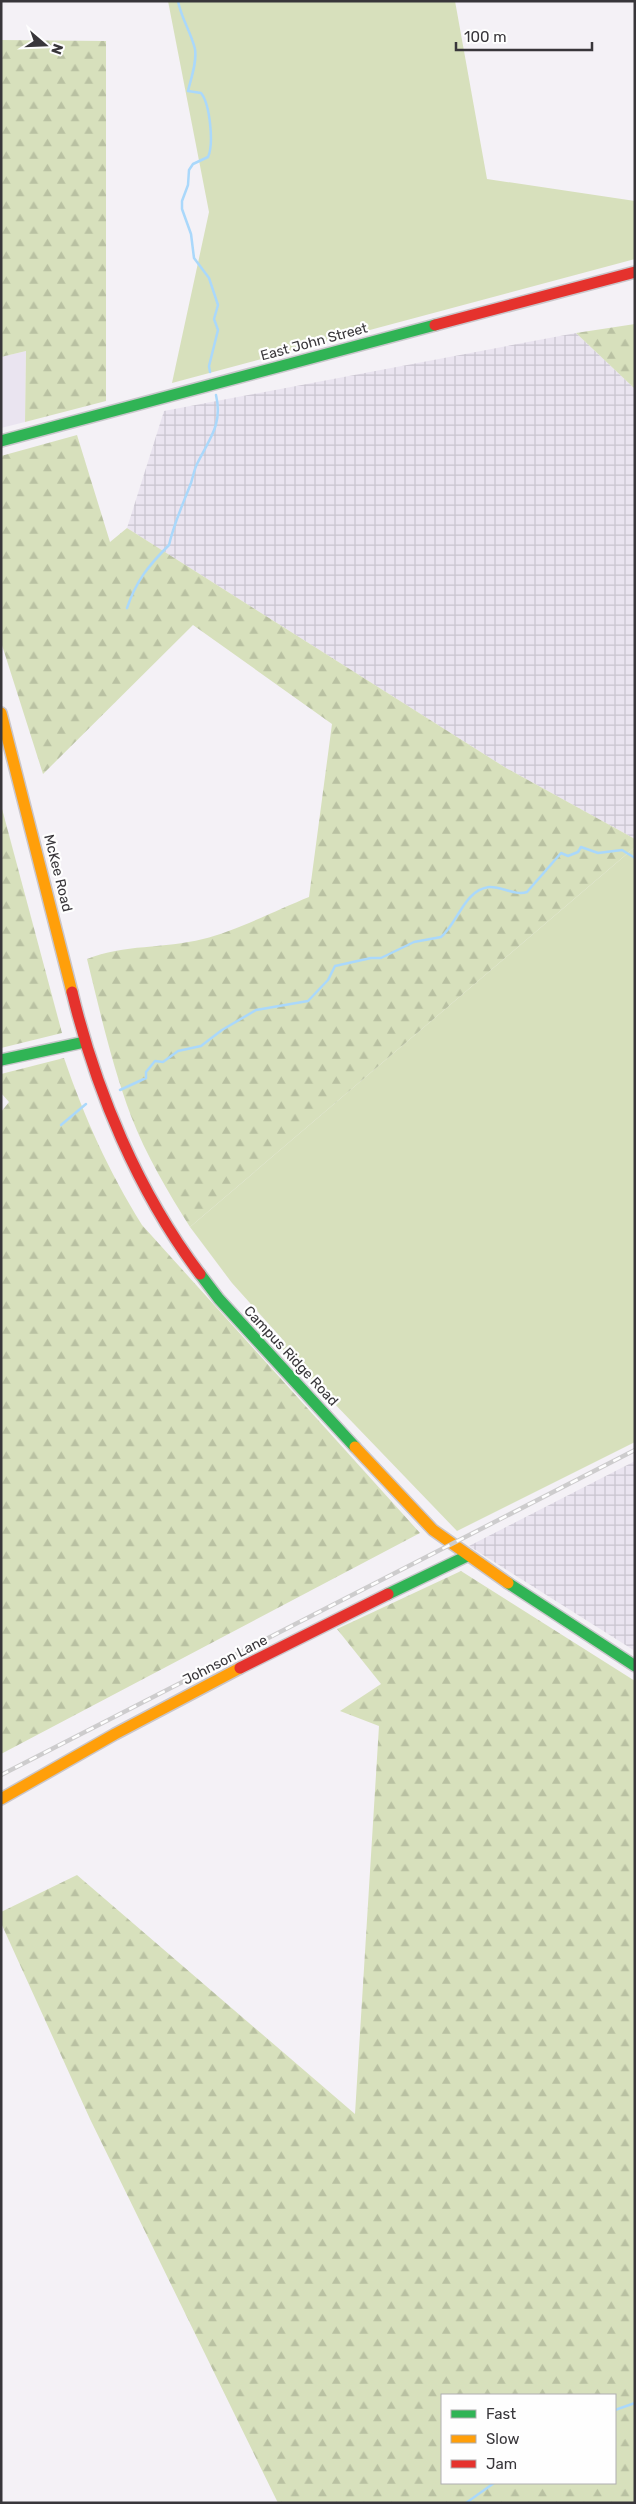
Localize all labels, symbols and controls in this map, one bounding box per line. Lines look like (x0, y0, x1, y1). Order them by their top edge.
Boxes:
north arrow (20, 20, 70, 70)
scale bar (456, 20, 592, 52)
text: 100 m (464, 28, 506, 46)
text: N (47, 42, 66, 57)
street label: East John Street (259, 319, 370, 364)
street label: McKee Road (40, 833, 76, 913)
street label: Campus Ridge Road (240, 1302, 342, 1410)
street label: Johnson Lane (180, 1631, 270, 1689)
legend (441, 2394, 616, 2484)
text: Fast (486, 2405, 516, 2423)
text: Slow (486, 2430, 519, 2448)
text: Jam (486, 2455, 517, 2473)

